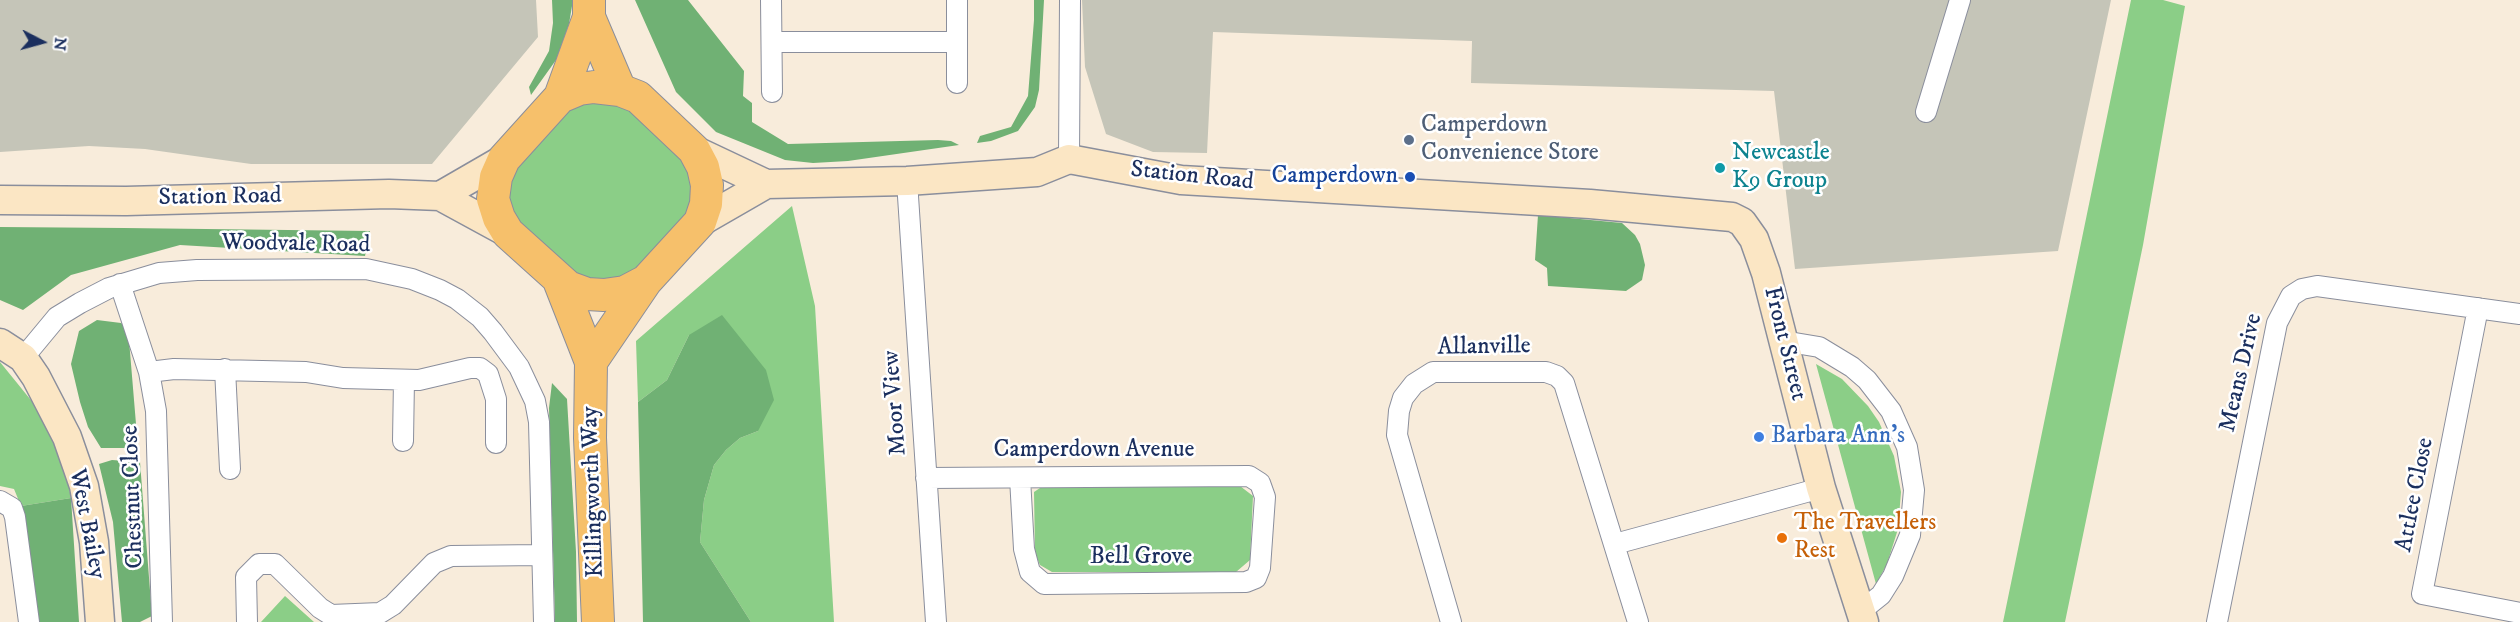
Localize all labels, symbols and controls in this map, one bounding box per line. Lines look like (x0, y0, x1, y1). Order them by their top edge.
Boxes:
north arrow (12, 12, 72, 72)
text: N (49, 36, 71, 51)
place label: Camperdown Convenience Store (1421, 112, 1599, 168)
marker: Camperdown Convenience Store (1402, 133, 1416, 147)
place label: Newcastle K9 Group (1732, 140, 1830, 196)
street label: Station Road (1129, 156, 1255, 198)
marker: Newcastle K9 Group (1713, 161, 1727, 175)
place label: Camperdown (1271, 163, 1398, 191)
marker: Camperdown (1403, 170, 1417, 184)
street label: Station Road (158, 183, 282, 213)
street label: Woodvale Road (221, 229, 371, 261)
street label: Front Street (1756, 284, 1812, 404)
street label: Means Drive (2214, 311, 2270, 435)
street label: Allanville (1437, 333, 1531, 363)
street label: Moor View (878, 349, 914, 457)
street label: Killingworth Way (577, 406, 611, 578)
place label: Barbara Ann’s (1771, 423, 1905, 451)
street label: Chestnut Close (117, 425, 151, 569)
marker: Barbara Ann’s (1752, 430, 1766, 444)
street label: Attlee Close (2391, 436, 2441, 554)
street label: Camperdown Avenue (994, 437, 1194, 465)
street label: West Bailey (61, 466, 111, 582)
place label: The Travellers Rest (1794, 510, 1936, 566)
marker: The Travellers Rest (1775, 531, 1789, 545)
street label: Bell Grove (1090, 544, 1192, 572)

